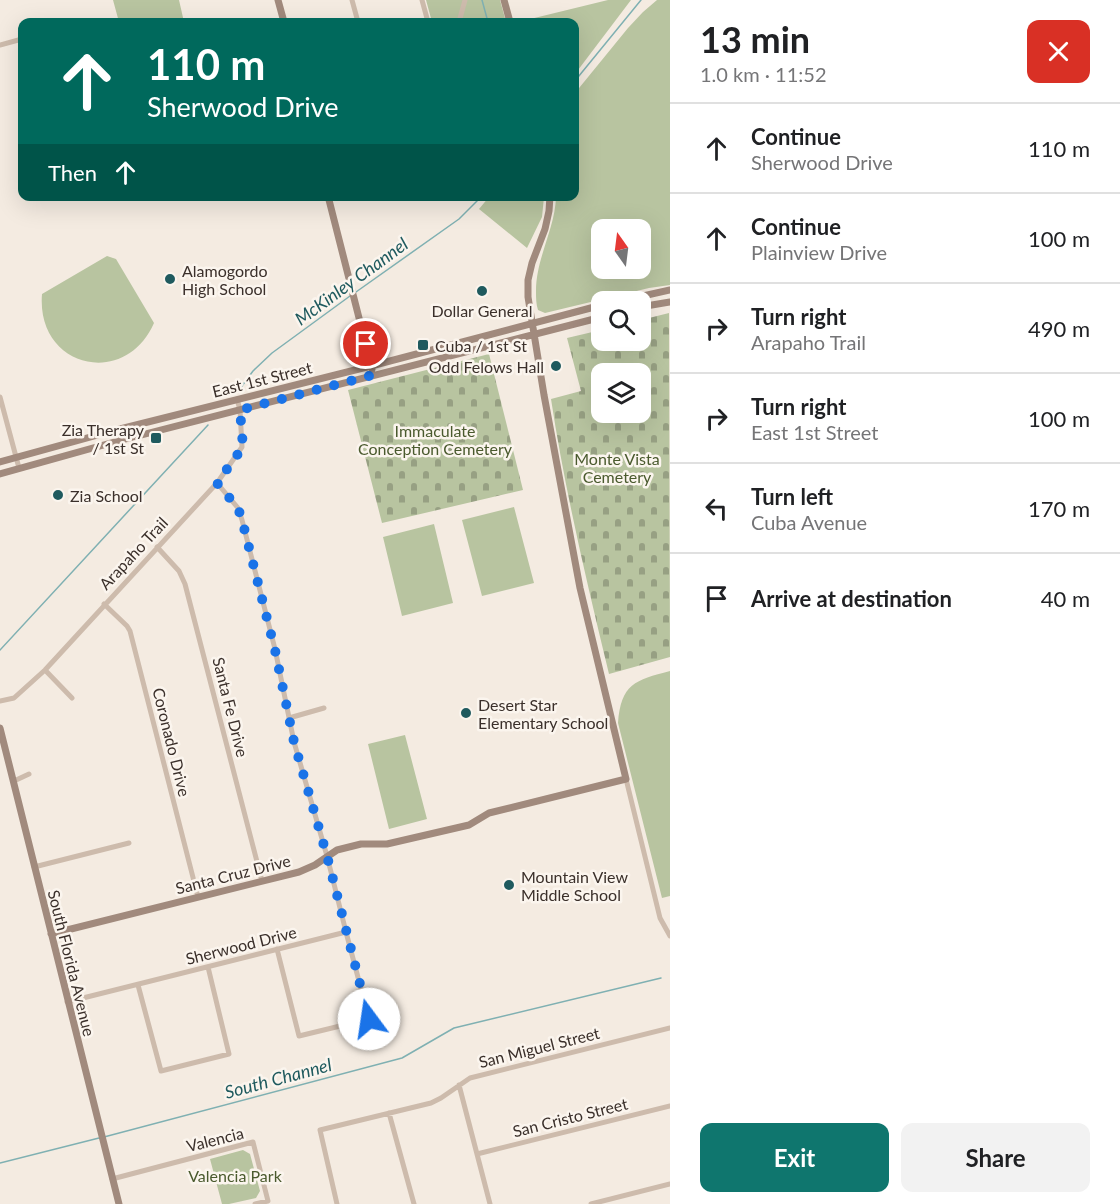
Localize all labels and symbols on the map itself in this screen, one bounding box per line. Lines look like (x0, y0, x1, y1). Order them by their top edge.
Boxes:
north arrow (591, 219, 651, 279)
water label: McKinley Channel (290, 233, 412, 329)
place label: Alamogordo High School (182, 261, 268, 298)
marker: Alamogordo High School (163, 272, 177, 286)
marker: Dollar General (475, 284, 489, 298)
place label: Dollar General (431, 301, 533, 320)
pin (340, 318, 391, 369)
place label: Cuba / 1st St (435, 336, 527, 355)
marker: Cuba / 1st St (416, 338, 430, 352)
street label: East 1st Street (210, 357, 314, 401)
place label: Odd Felows Hall (429, 357, 544, 376)
marker: Odd Felows Hall (549, 359, 563, 373)
place label: Zia Therapy / 1st St (62, 420, 145, 457)
park label: Immaculate Conception Cemetery (358, 421, 513, 458)
marker: Zia Therapy / 1st St (149, 431, 163, 445)
park label: Monte Vista Cemetery (574, 449, 660, 486)
place label: Zia School (70, 486, 143, 505)
marker: Zia School (51, 488, 65, 502)
street label: Arapaho Trail (95, 513, 171, 593)
street label: Santa Fe Drive (209, 655, 253, 759)
street label: Coronado Drive (149, 686, 195, 798)
place label: Desert Star Elementary School (478, 695, 608, 732)
marker: Desert Star Elementary School (459, 706, 473, 720)
street label: Santa Cruz Drive (173, 851, 293, 897)
place label: Mountain View Middle School (521, 867, 628, 904)
marker: Mountain View Middle School (502, 878, 516, 892)
street label: South Florida Avenue (45, 888, 99, 1038)
street label: Sherwood Drive (184, 922, 298, 968)
position arrow (337, 987, 401, 1051)
street label: San Miguel Street (477, 1023, 602, 1071)
water label: South Channel (222, 1053, 334, 1103)
street label: San Cristo Street (511, 1093, 630, 1140)
street label: Valencia (184, 1123, 246, 1155)
park label: Valencia Park (188, 1166, 283, 1185)

